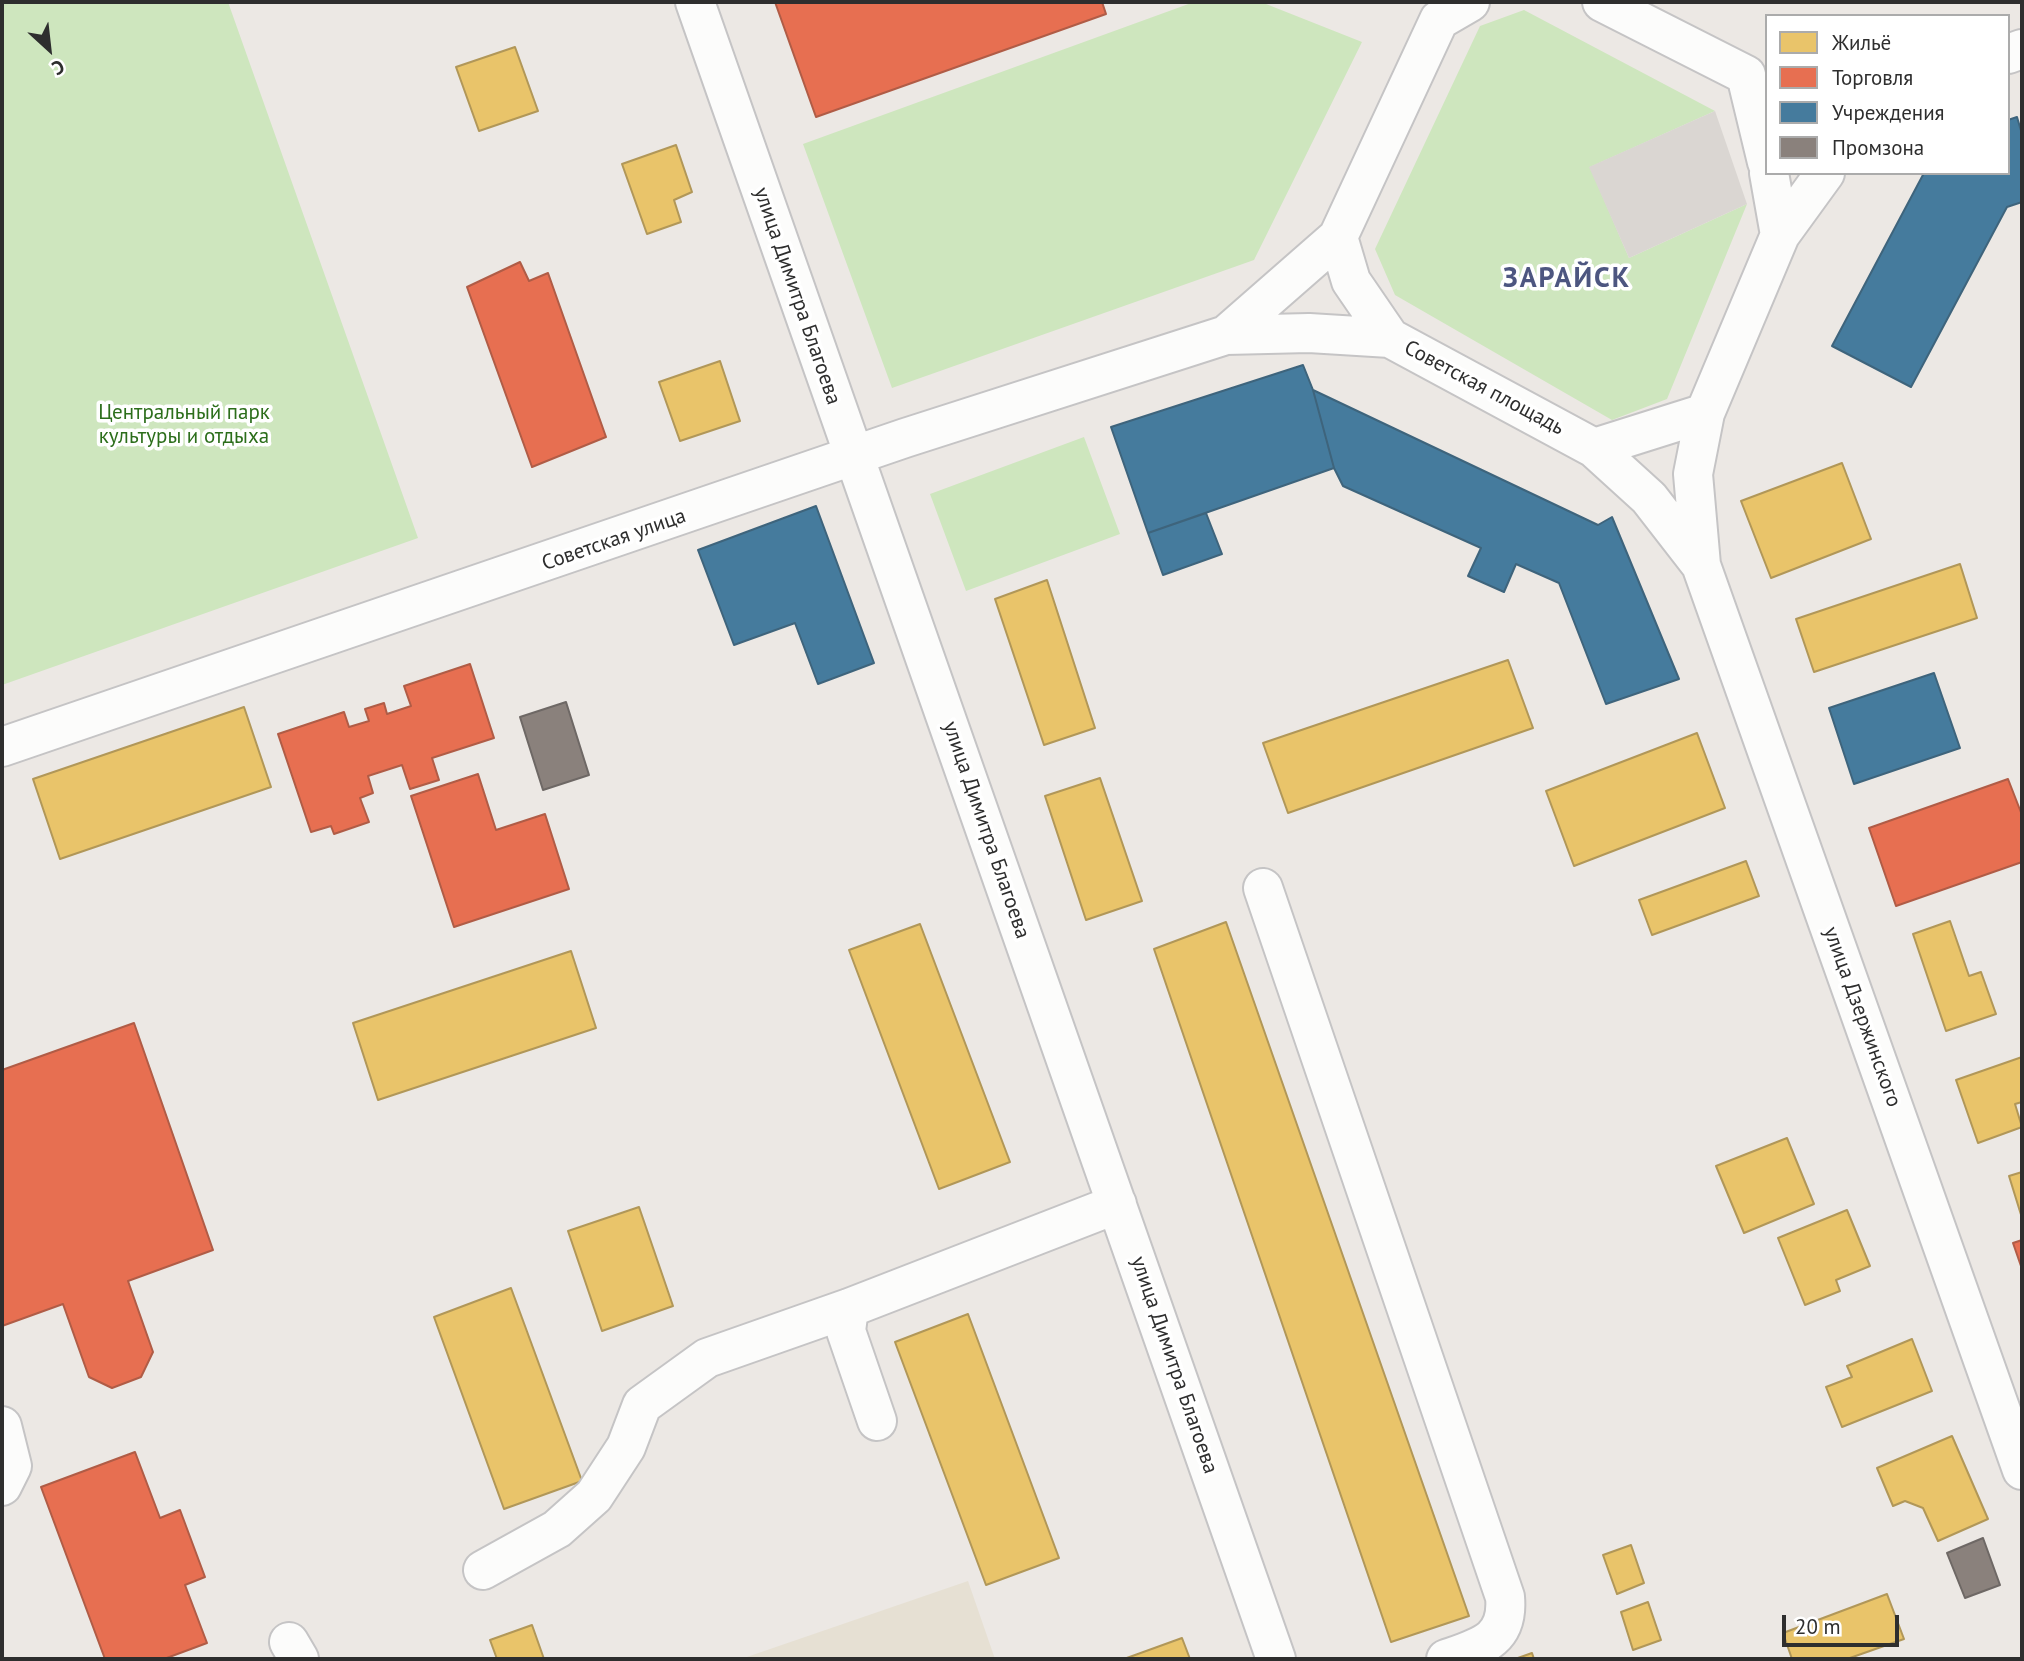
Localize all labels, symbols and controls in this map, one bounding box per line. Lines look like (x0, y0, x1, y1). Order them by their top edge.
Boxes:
north arrow (14, 14, 84, 84)
legend (1765, 14, 2010, 175)
text: Жильё (1832, 29, 1891, 56)
text: С (48, 55, 69, 81)
text: Торговля (1832, 64, 1913, 91)
text: Учреждения (1832, 99, 1945, 126)
text: Промзона (1832, 134, 1924, 161)
street label: улица Димитра Благоева (748, 184, 846, 408)
district label: ЗАРАЙСК (1504, 262, 1630, 296)
street label: Советская площадь (1400, 335, 1568, 441)
park label: Центральный парк культуры и отдыха (98, 400, 270, 450)
street label: Советская улица (539, 504, 689, 576)
street label: улица Димитра Благоева (937, 718, 1035, 942)
street label: улица Дзержинского (1818, 923, 1906, 1111)
street label: улица Димитра Благоева (1125, 1253, 1223, 1477)
scale bar (1786, 1602, 1903, 1646)
text: 20 m (1795, 1613, 1841, 1640)

